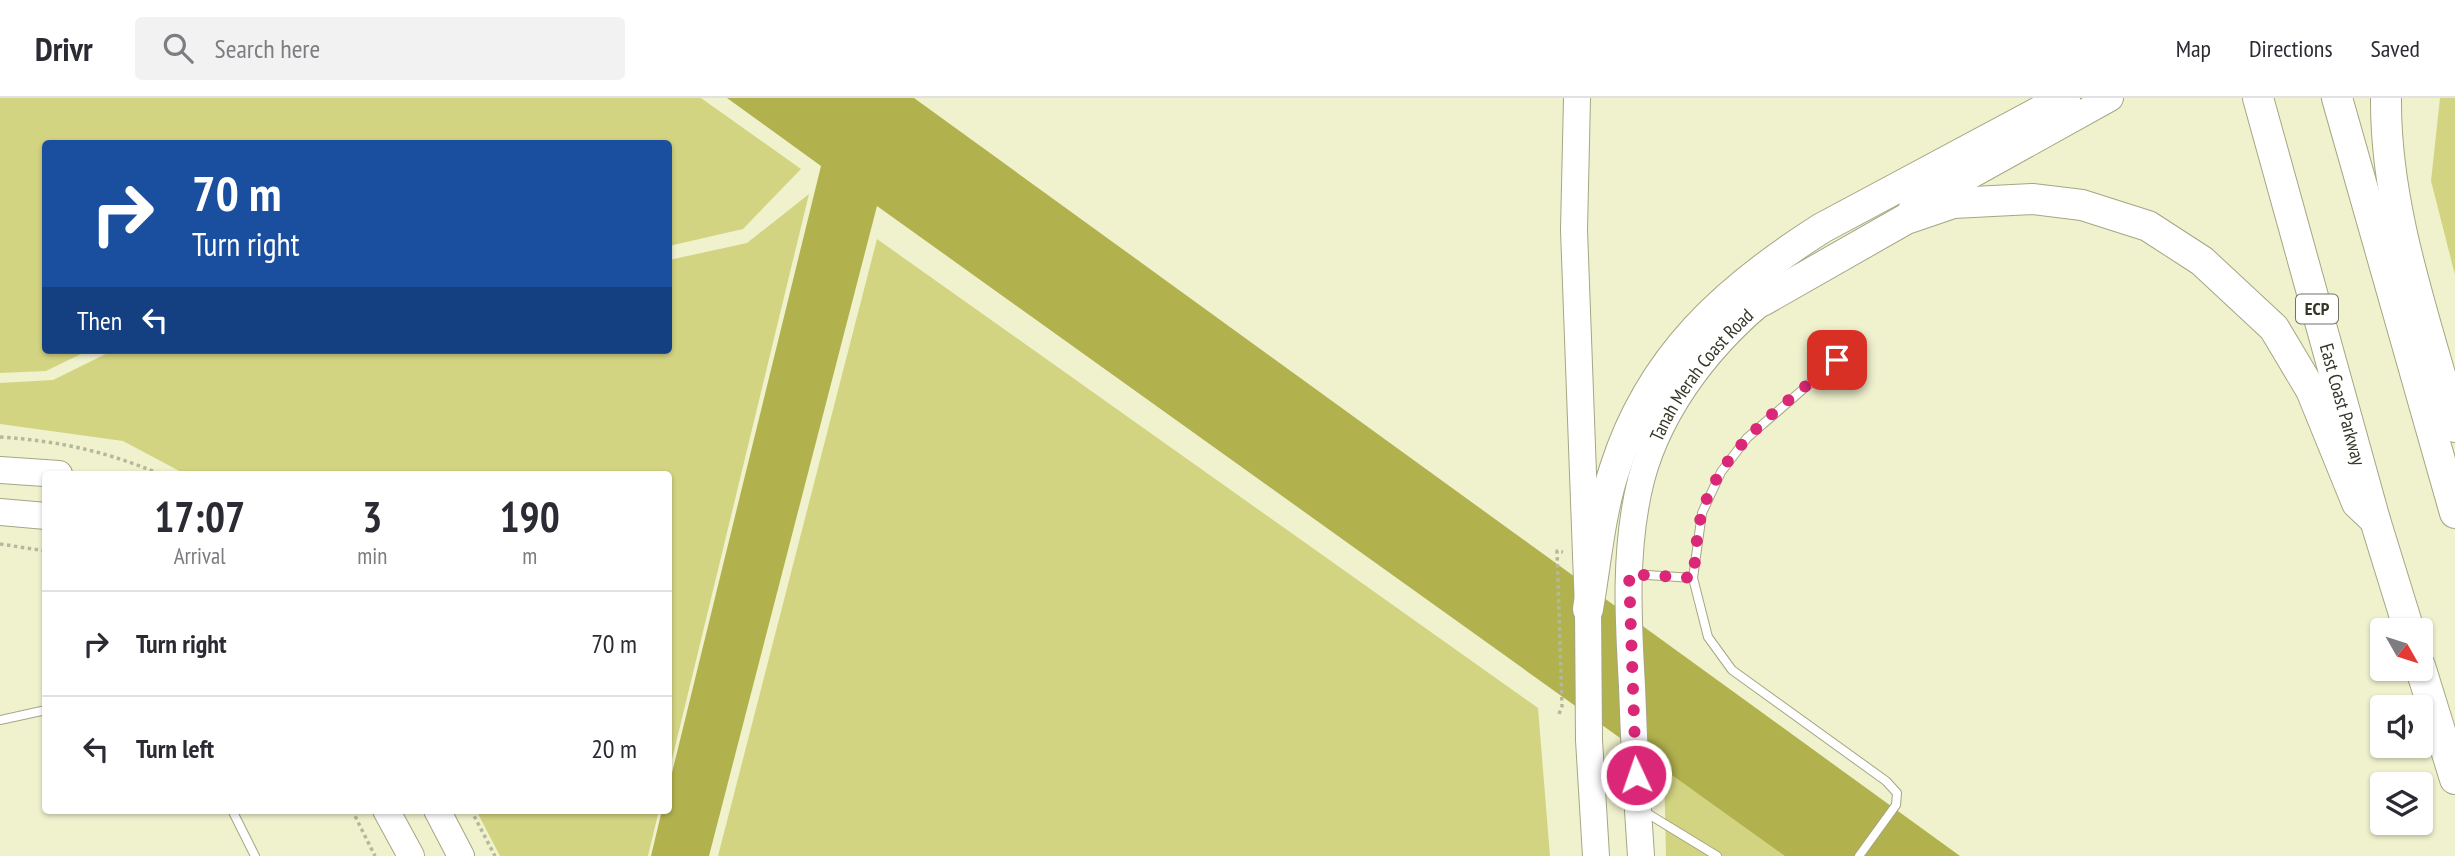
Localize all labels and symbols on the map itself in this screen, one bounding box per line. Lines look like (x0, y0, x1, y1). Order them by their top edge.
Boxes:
road number: ECP (2296, 294, 2338, 324)
street label: Tanah Merah Coast Road (1644, 303, 1758, 445)
pin (1807, 330, 1867, 390)
street label: East Coast Parkway (2315, 341, 2372, 469)
north arrow (2370, 618, 2432, 681)
position arrow (1599, 738, 1673, 812)

